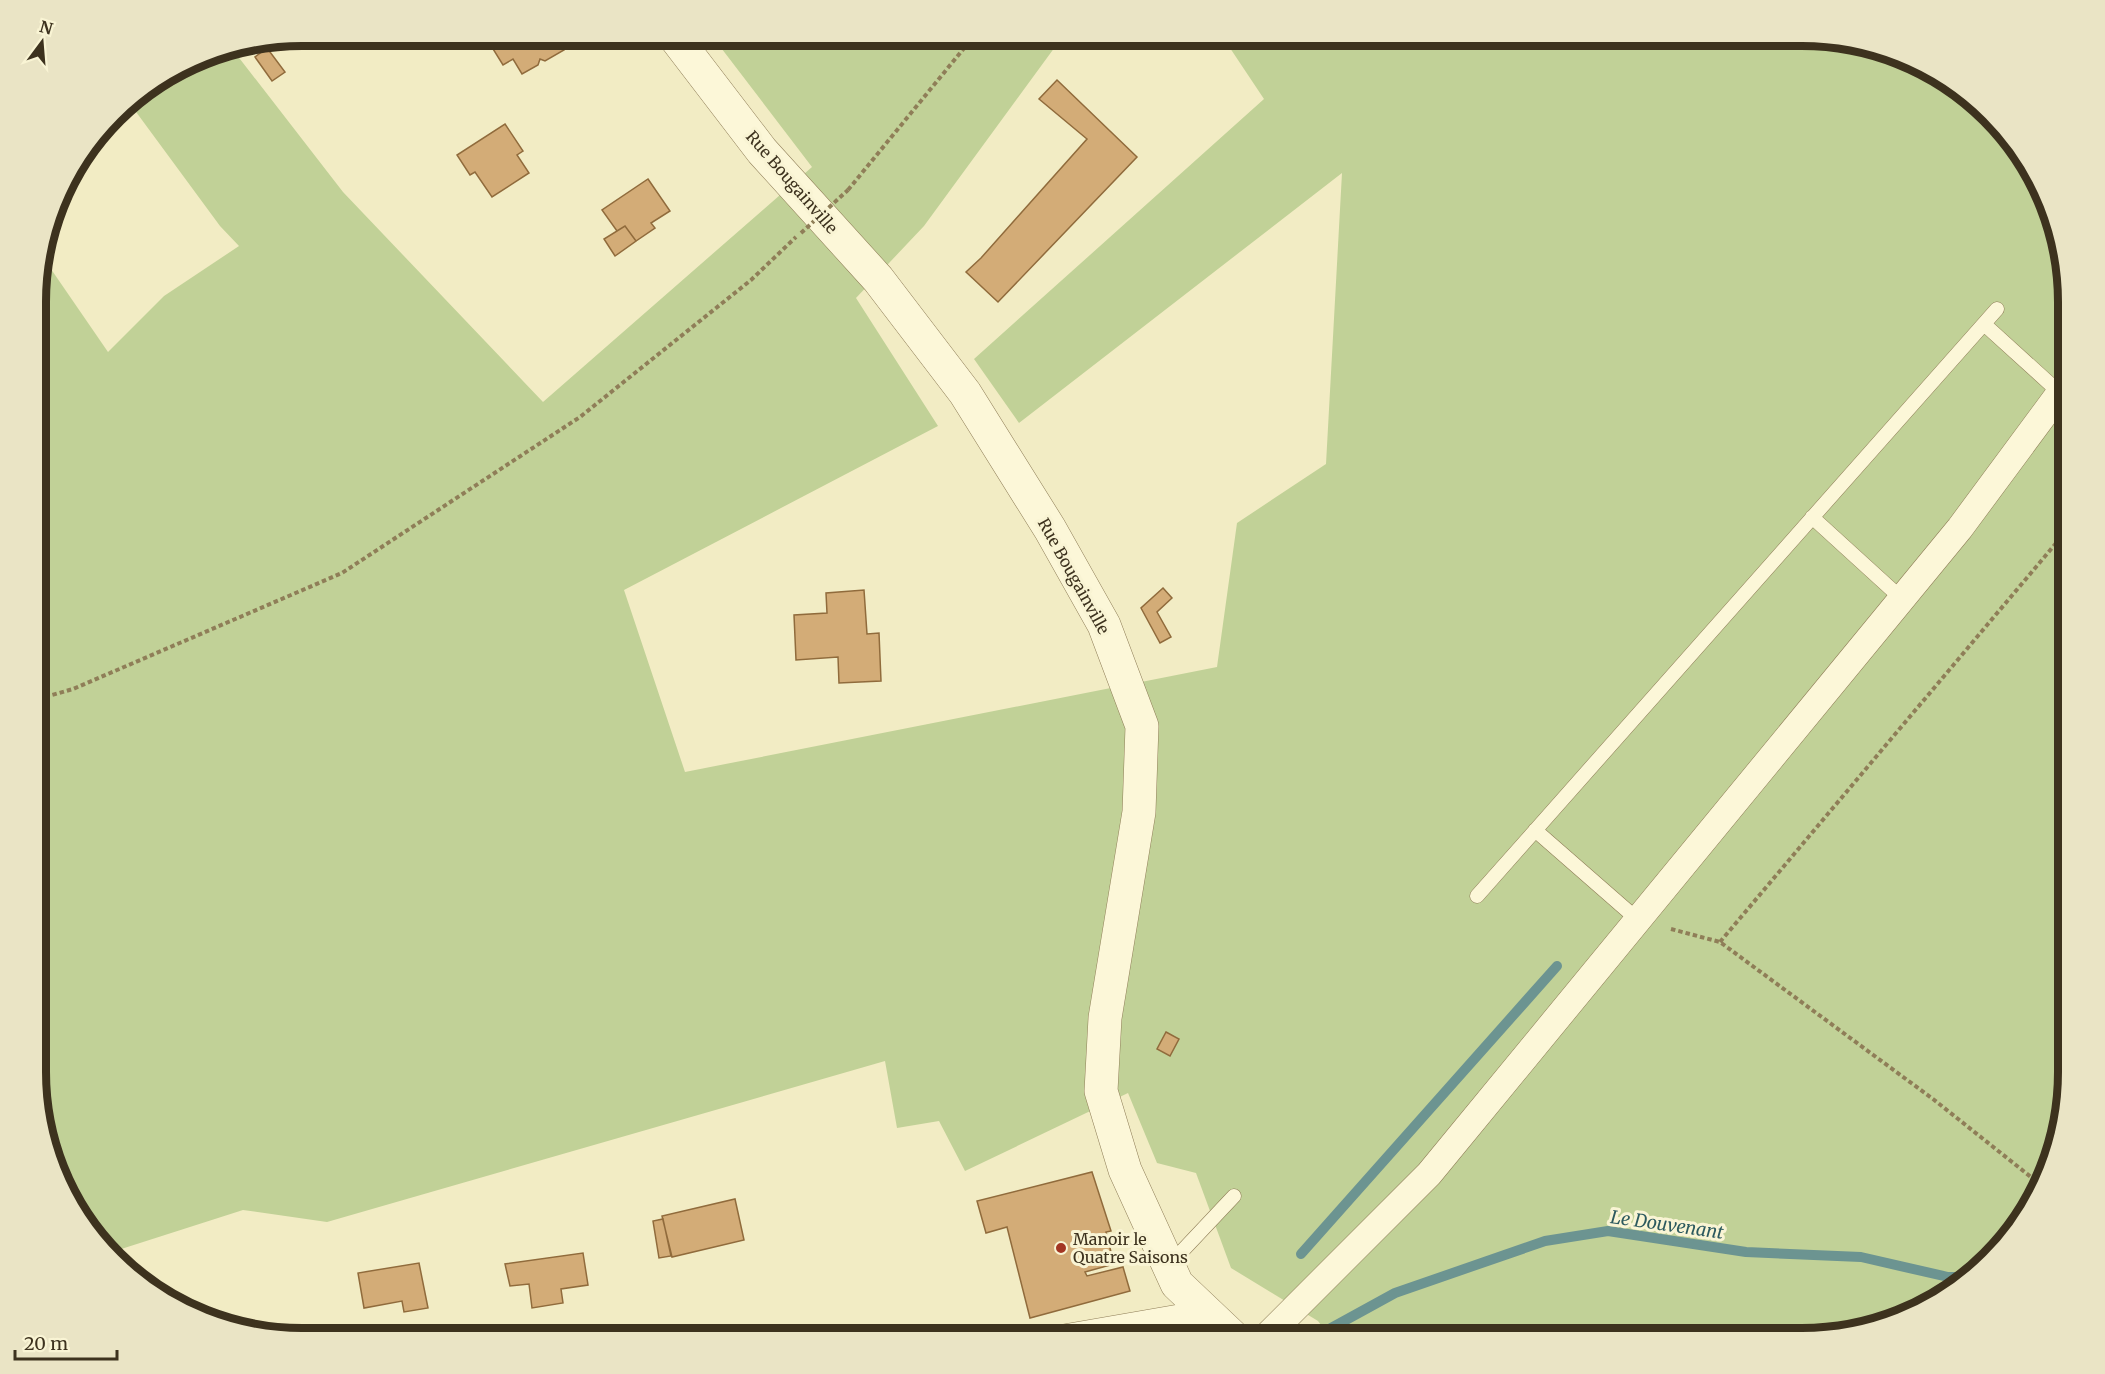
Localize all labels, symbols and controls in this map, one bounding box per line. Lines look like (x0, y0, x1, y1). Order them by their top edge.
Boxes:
north arrow (12, 12, 72, 72)
text: N (37, 16, 55, 39)
street label: Rue Bougainville (742, 127, 842, 237)
street label: Rue Bougainville (1034, 514, 1114, 638)
water label: Le Douvenant (1609, 1205, 1726, 1244)
place label: Manoir le Quatre Saisons (1073, 1229, 1188, 1267)
marker: Manoir le Quatre Saisons (1054, 1241, 1068, 1255)
scale bar (15, 1323, 117, 1361)
text: 20 m (24, 1332, 68, 1355)

